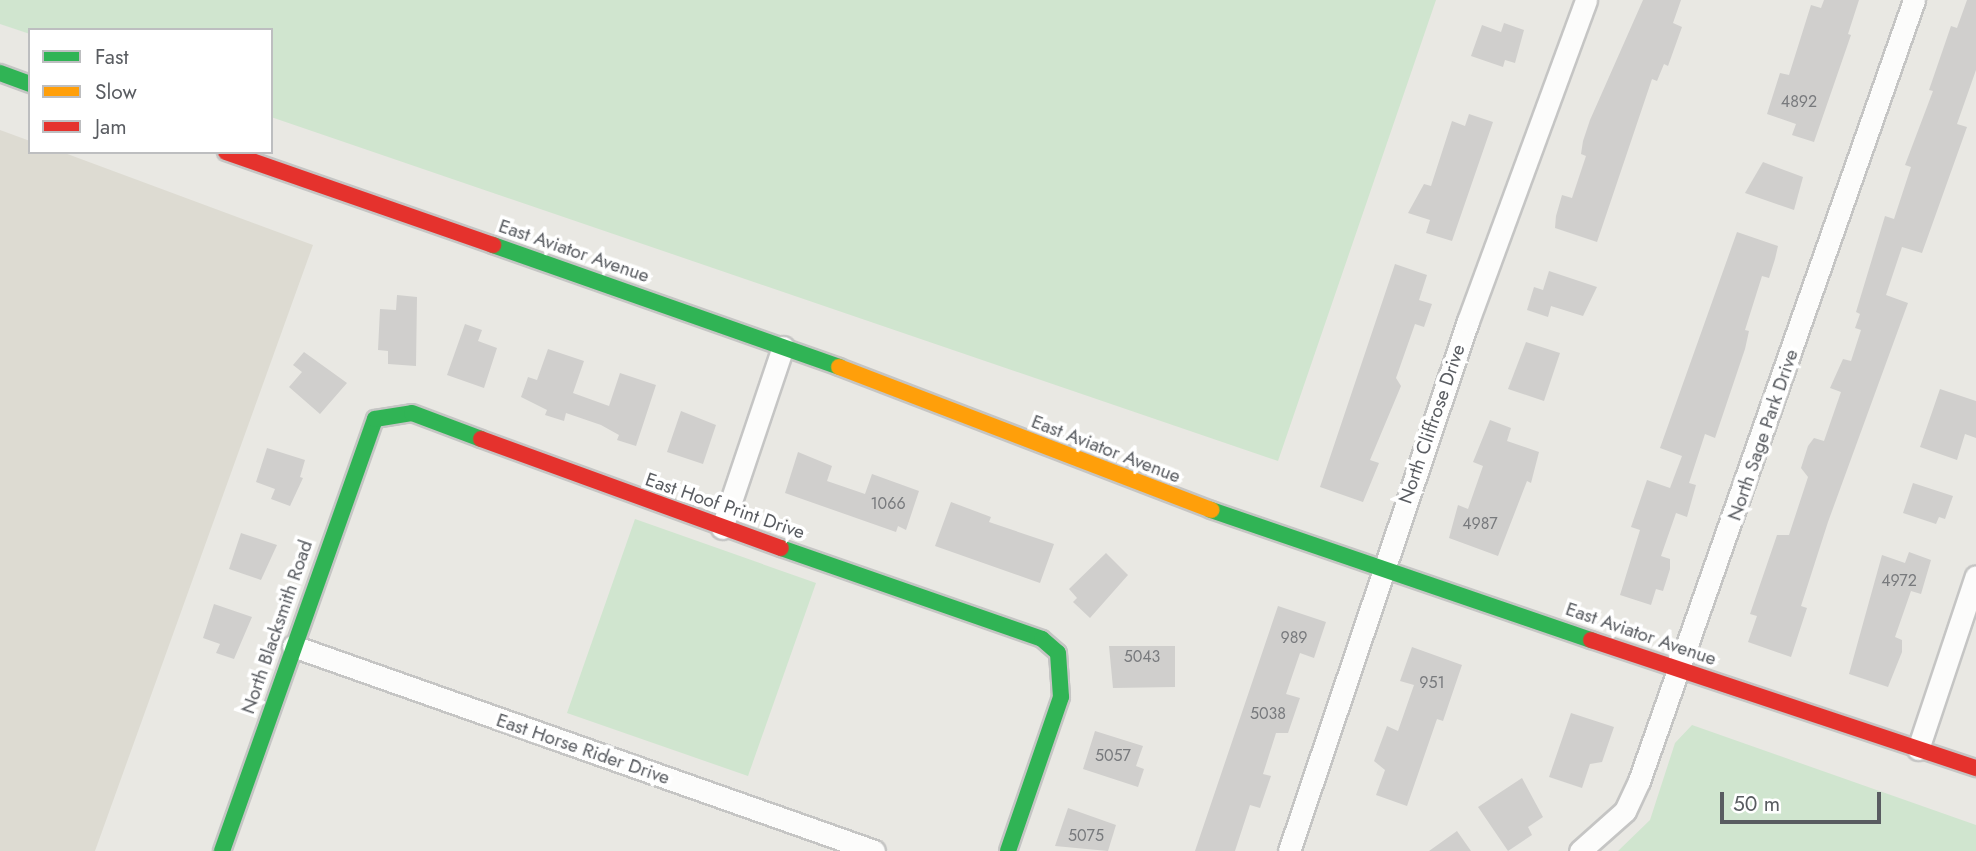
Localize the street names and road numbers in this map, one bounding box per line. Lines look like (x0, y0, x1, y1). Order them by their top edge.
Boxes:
street label: East Aviator Avenue (496, 215, 652, 287)
street label: North Cliffrose Drive (1394, 341, 1470, 507)
street label: North Sage Park Drive (1723, 346, 1803, 524)
street label: East Aviator Avenue (1028, 410, 1184, 488)
street label: East Hoof Print Drive (642, 468, 808, 544)
street label: North Blacksmith Road (237, 537, 317, 717)
street label: East Aviator Avenue (1563, 598, 1719, 670)
street label: East Horse Rider Drive (493, 709, 673, 789)

